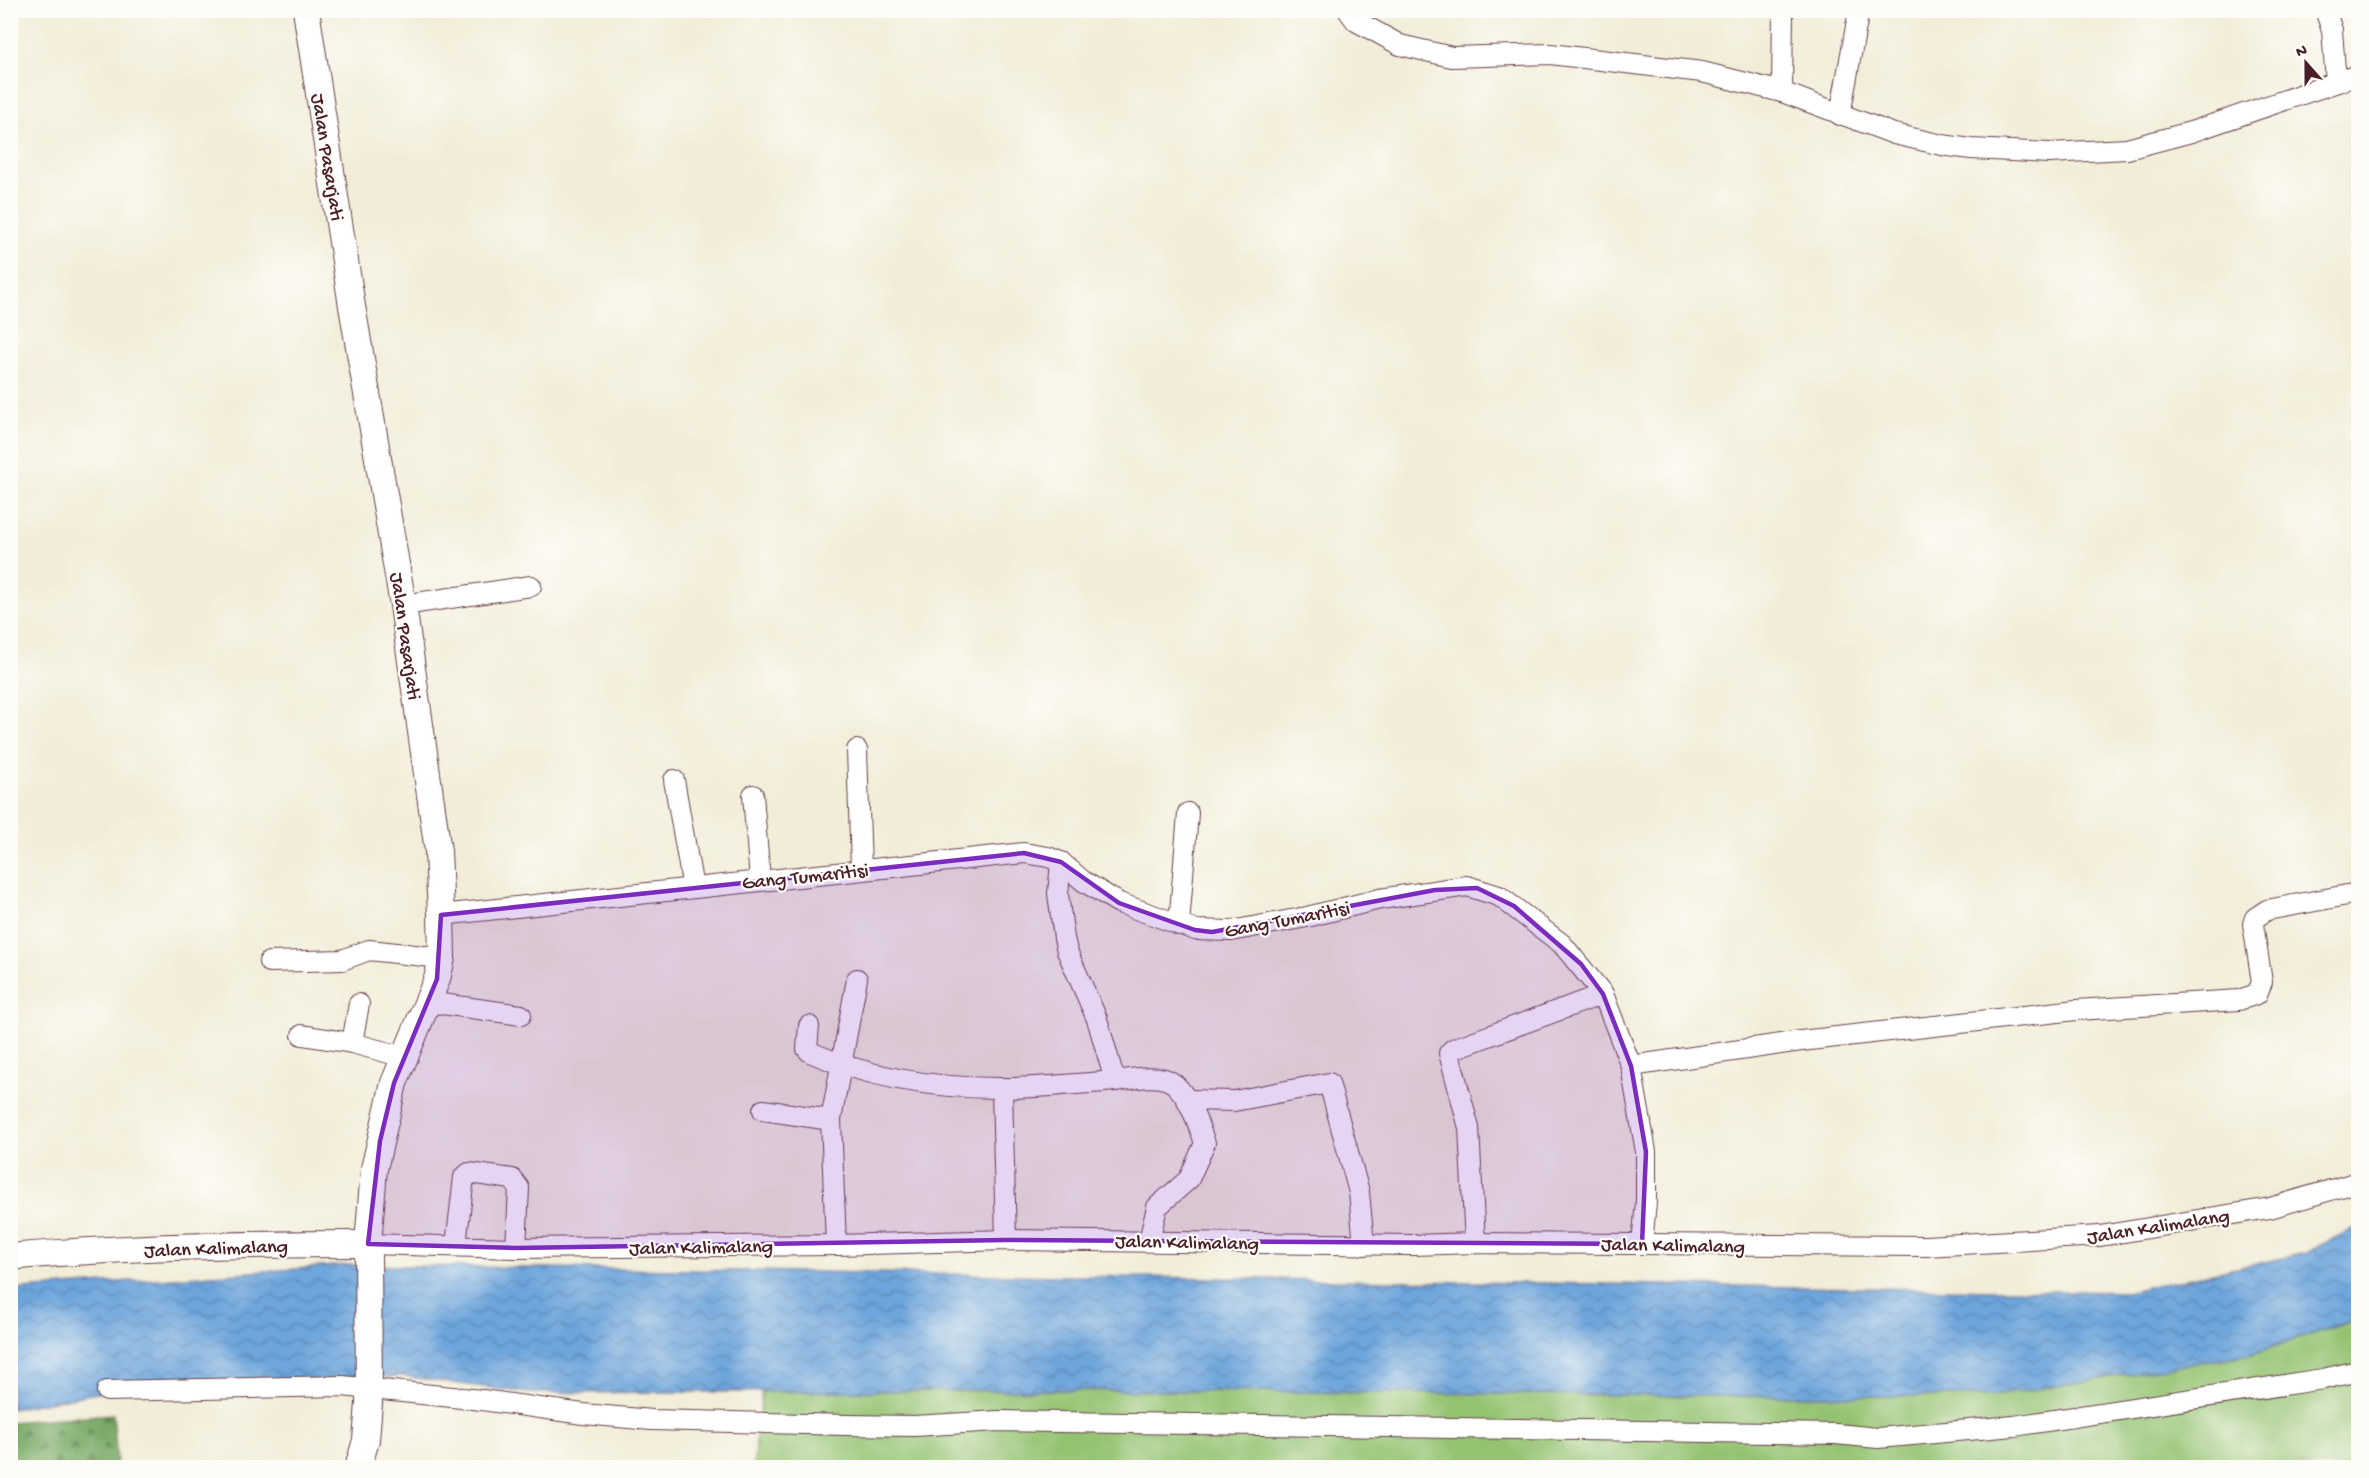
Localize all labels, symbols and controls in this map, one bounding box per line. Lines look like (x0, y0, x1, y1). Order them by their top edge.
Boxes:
north arrow (2276, 33, 2336, 93)
text: N (2294, 41, 2311, 63)
street label: Jalan Pasarjati (304, 92, 347, 223)
street label: Jalan Pasarjati (383, 571, 424, 702)
street label: Gang Tumaritisi (741, 860, 870, 897)
street label: Gang Tumaritisi (1223, 898, 1352, 945)
street label: Jalan Kalimalang (2086, 1206, 2231, 1251)
street label: Jalan Kalimalang (1115, 1232, 1259, 1257)
street label: Jalan Kalimalang (1601, 1235, 1745, 1260)
street label: Jalan Kalimalang (144, 1236, 288, 1265)
street label: Jalan Kalimalang (629, 1237, 773, 1262)

